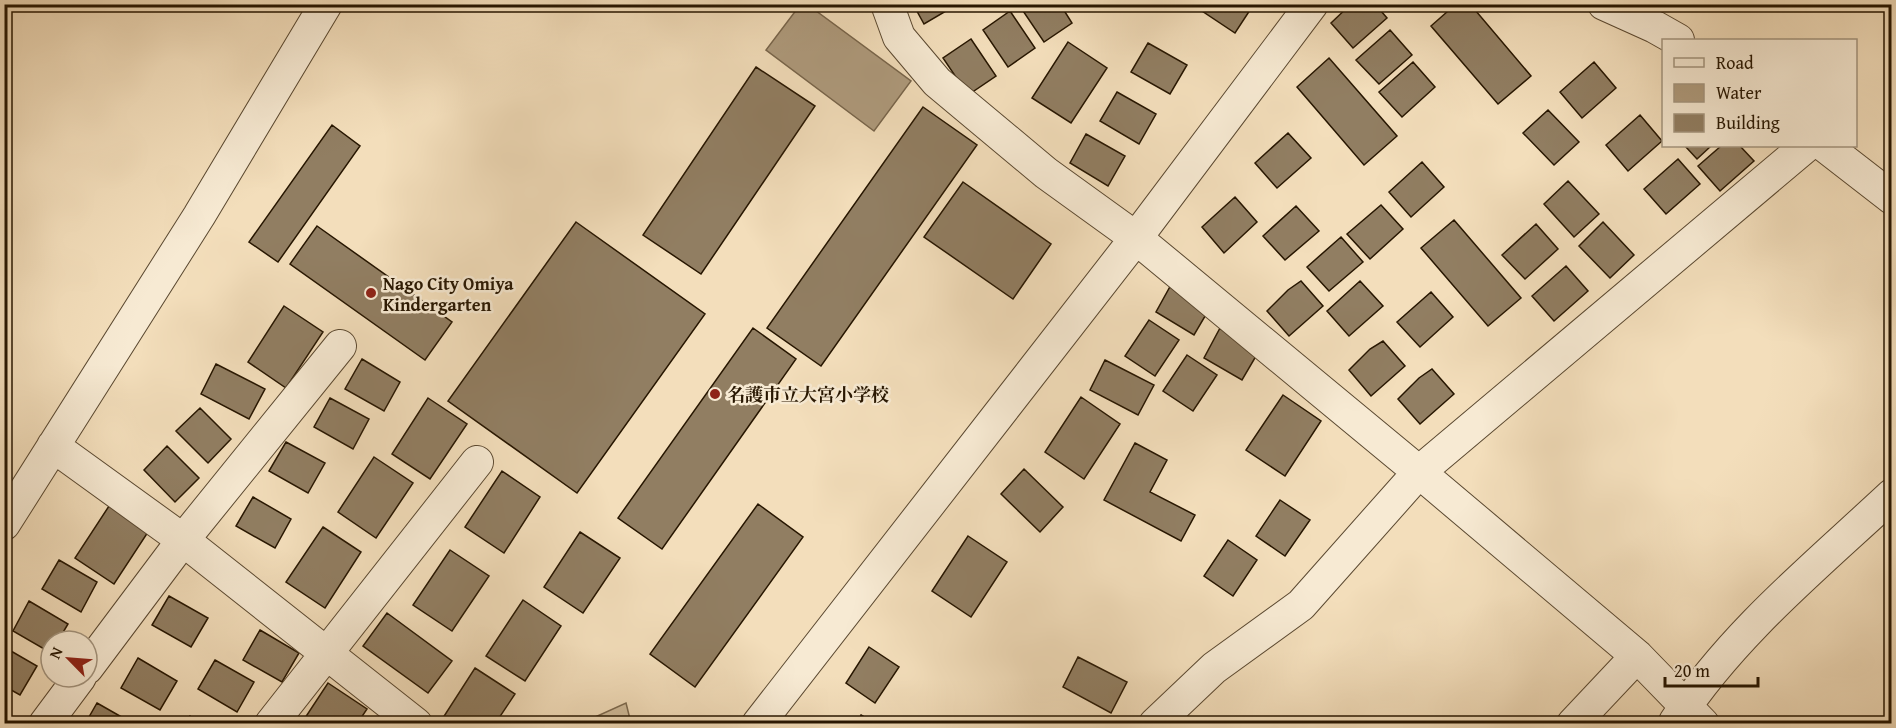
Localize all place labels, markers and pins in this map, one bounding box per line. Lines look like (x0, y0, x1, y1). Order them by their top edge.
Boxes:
place label: Nago City Omiya Kindergarten (383, 270, 514, 318)
marker: Nago City Omiya Kindergarten (364, 286, 378, 300)
place label: 名護市立大宮小学校 (727, 381, 889, 408)
marker: 名護市立大宮小学校 (708, 387, 722, 401)

